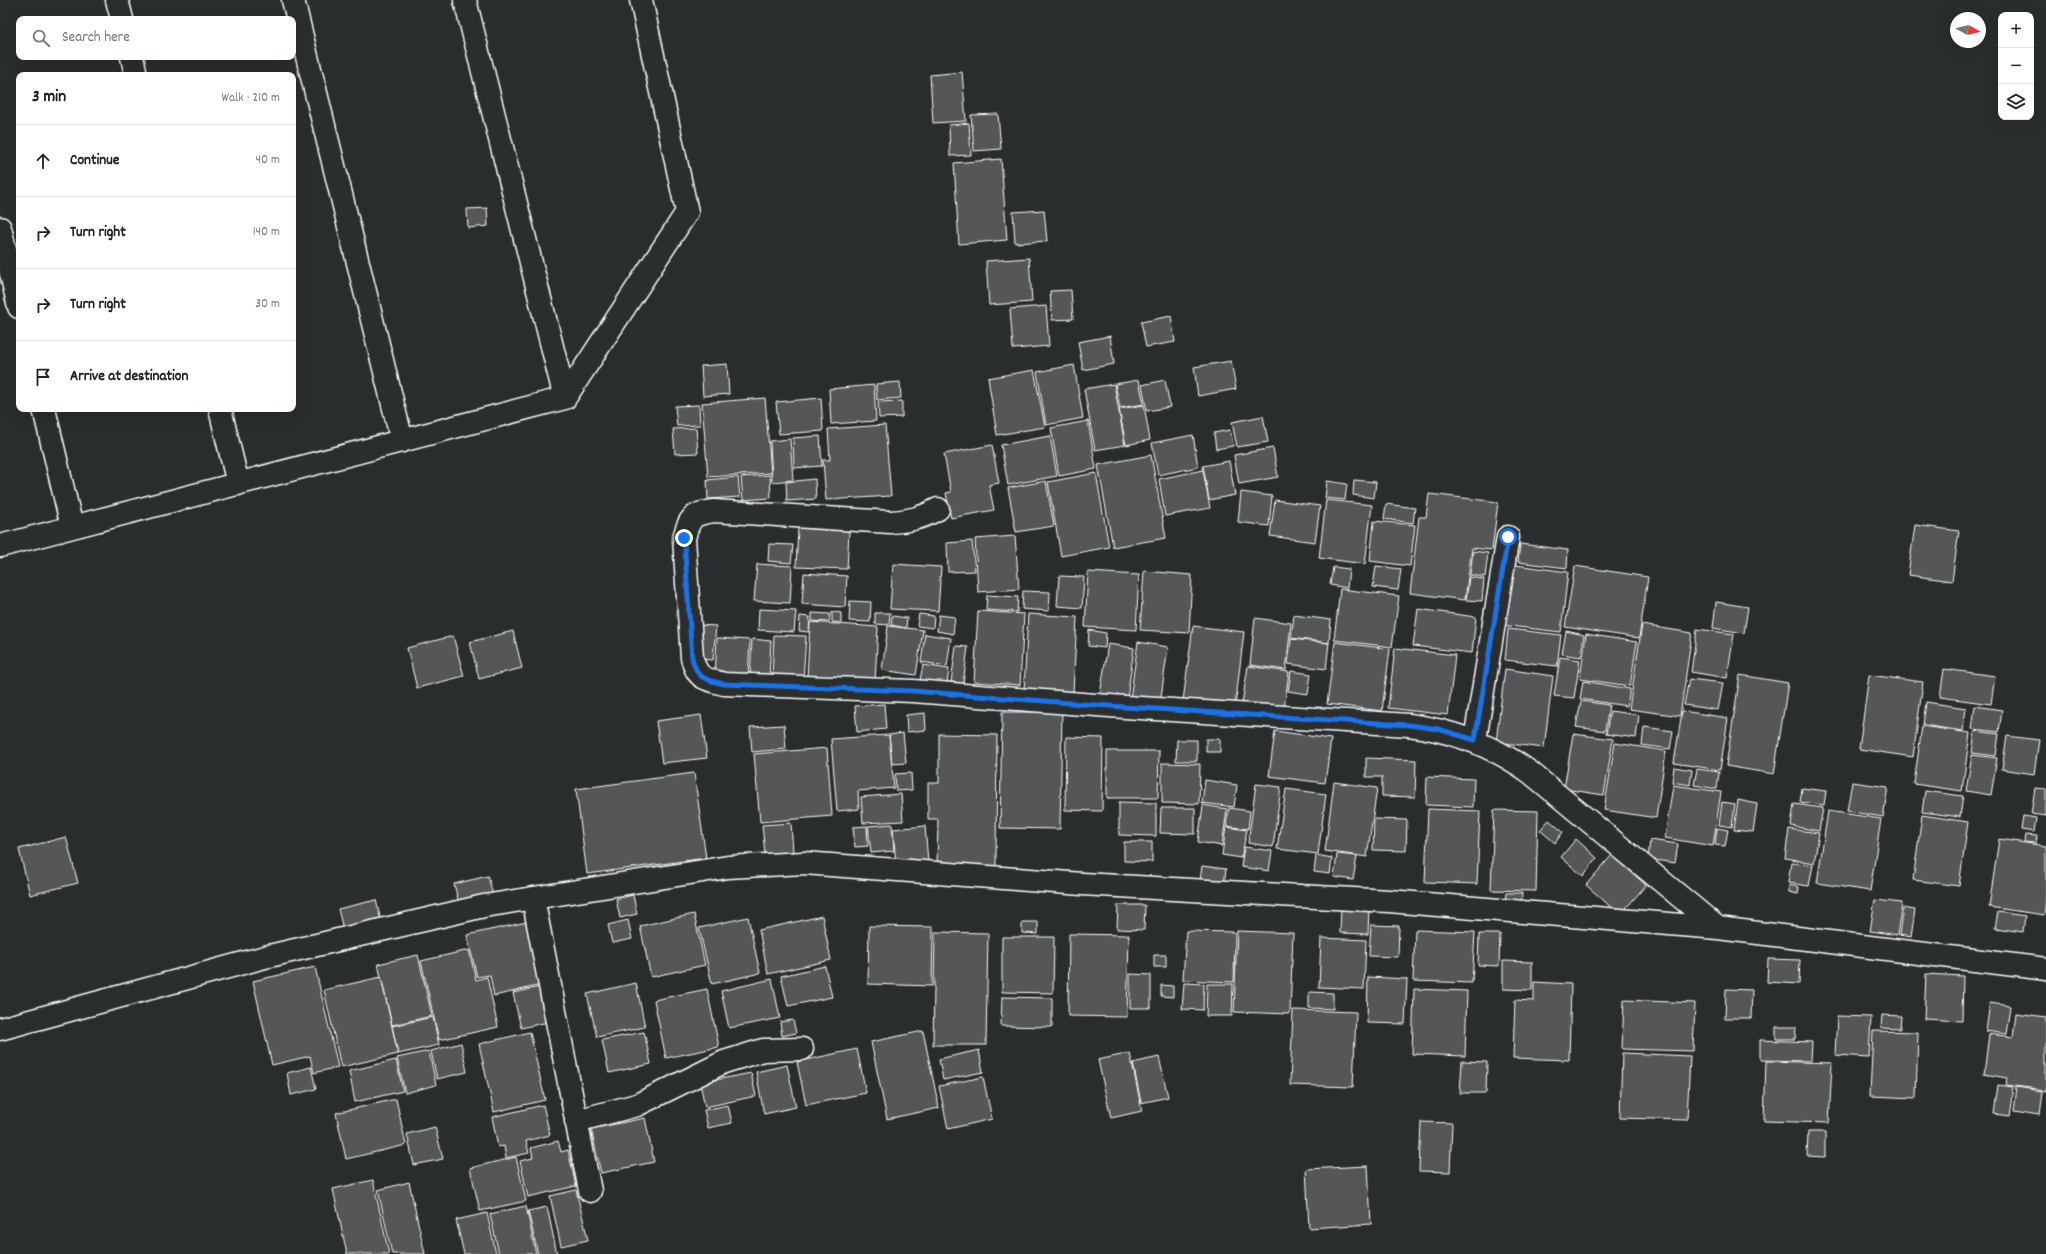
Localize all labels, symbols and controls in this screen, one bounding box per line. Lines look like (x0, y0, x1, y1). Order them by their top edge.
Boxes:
north arrow (1950, 12, 1986, 48)
map controls (1998, 12, 2034, 120)
button: + (1998, 12, 2034, 48)
search box (16, 16, 296, 60)
icon: search (30, 27, 52, 49)
text: Search here (62, 27, 130, 49)
button: − (1998, 48, 2034, 84)
button: layers (1998, 84, 2034, 120)
text: 3 min (32, 86, 66, 110)
text: Walk · 210 m (222, 89, 280, 108)
icon: ahead (32, 150, 54, 172)
text: Continue (70, 150, 119, 172)
text: 40 m (256, 151, 280, 170)
icon: right (32, 222, 54, 244)
text: Turn right (70, 222, 126, 244)
text: 140 m (253, 223, 280, 242)
icon: right (32, 294, 54, 316)
text: Turn right (70, 294, 126, 316)
text: 30 m (255, 295, 280, 314)
icon: arrive (32, 366, 54, 388)
text: Arrive at destination (70, 366, 188, 388)
route start (1499, 528, 1517, 546)
route end (675, 529, 693, 547)

